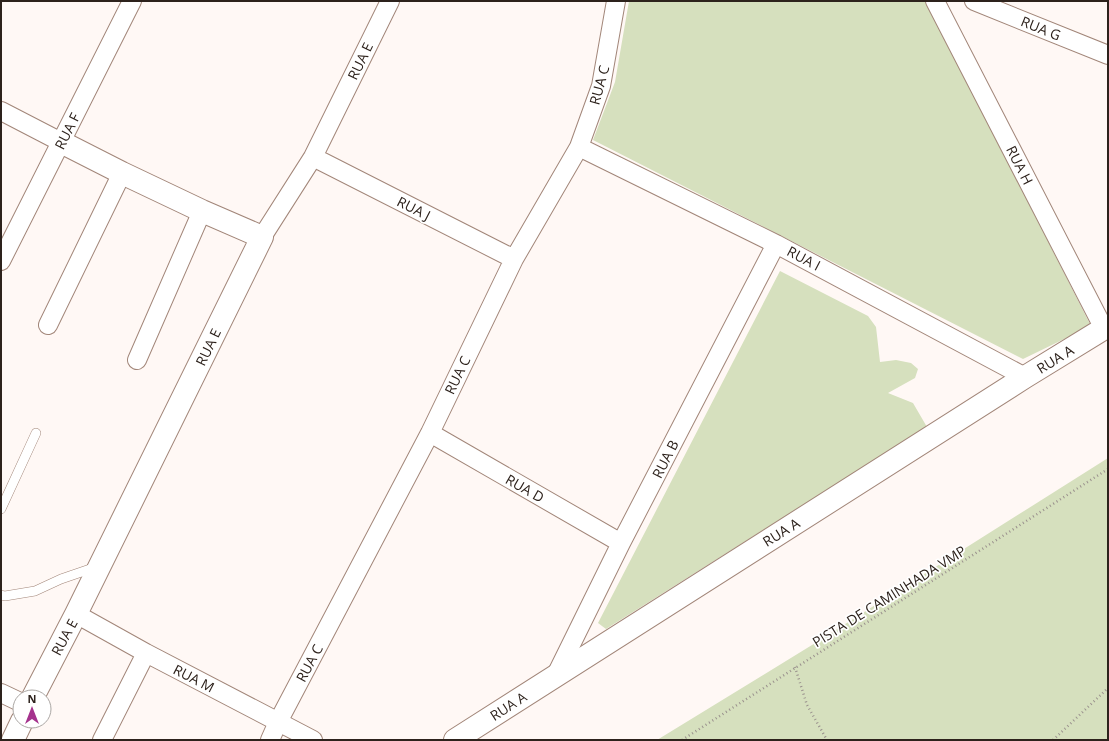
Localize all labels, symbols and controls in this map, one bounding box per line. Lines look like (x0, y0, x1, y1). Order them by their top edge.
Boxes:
street label: RUA G (1018, 11, 1064, 45)
street label: RUA E (343, 39, 377, 83)
street label: RUA C (585, 63, 613, 107)
street label: RUA F (50, 110, 84, 152)
street label: RUA H (1002, 142, 1038, 188)
street label: RUA J (394, 192, 434, 224)
street label: RUA I (784, 241, 824, 275)
street label: RUA E (191, 325, 225, 369)
street label: RUA A (1033, 340, 1077, 378)
street label: RUA C (440, 353, 474, 397)
street label: RUA B (647, 437, 683, 481)
street label: RUA D (502, 469, 548, 507)
street label: RUA A (759, 513, 803, 551)
street label: PISTA DE CAMINHADA VMP (809, 541, 969, 651)
street label: RUA E (46, 615, 82, 659)
street label: RUA C (291, 641, 327, 685)
street label: RUA M (170, 660, 218, 696)
street label: RUA A (486, 687, 530, 725)
north arrow (12, 689, 52, 729)
text: N (28, 691, 36, 706)

